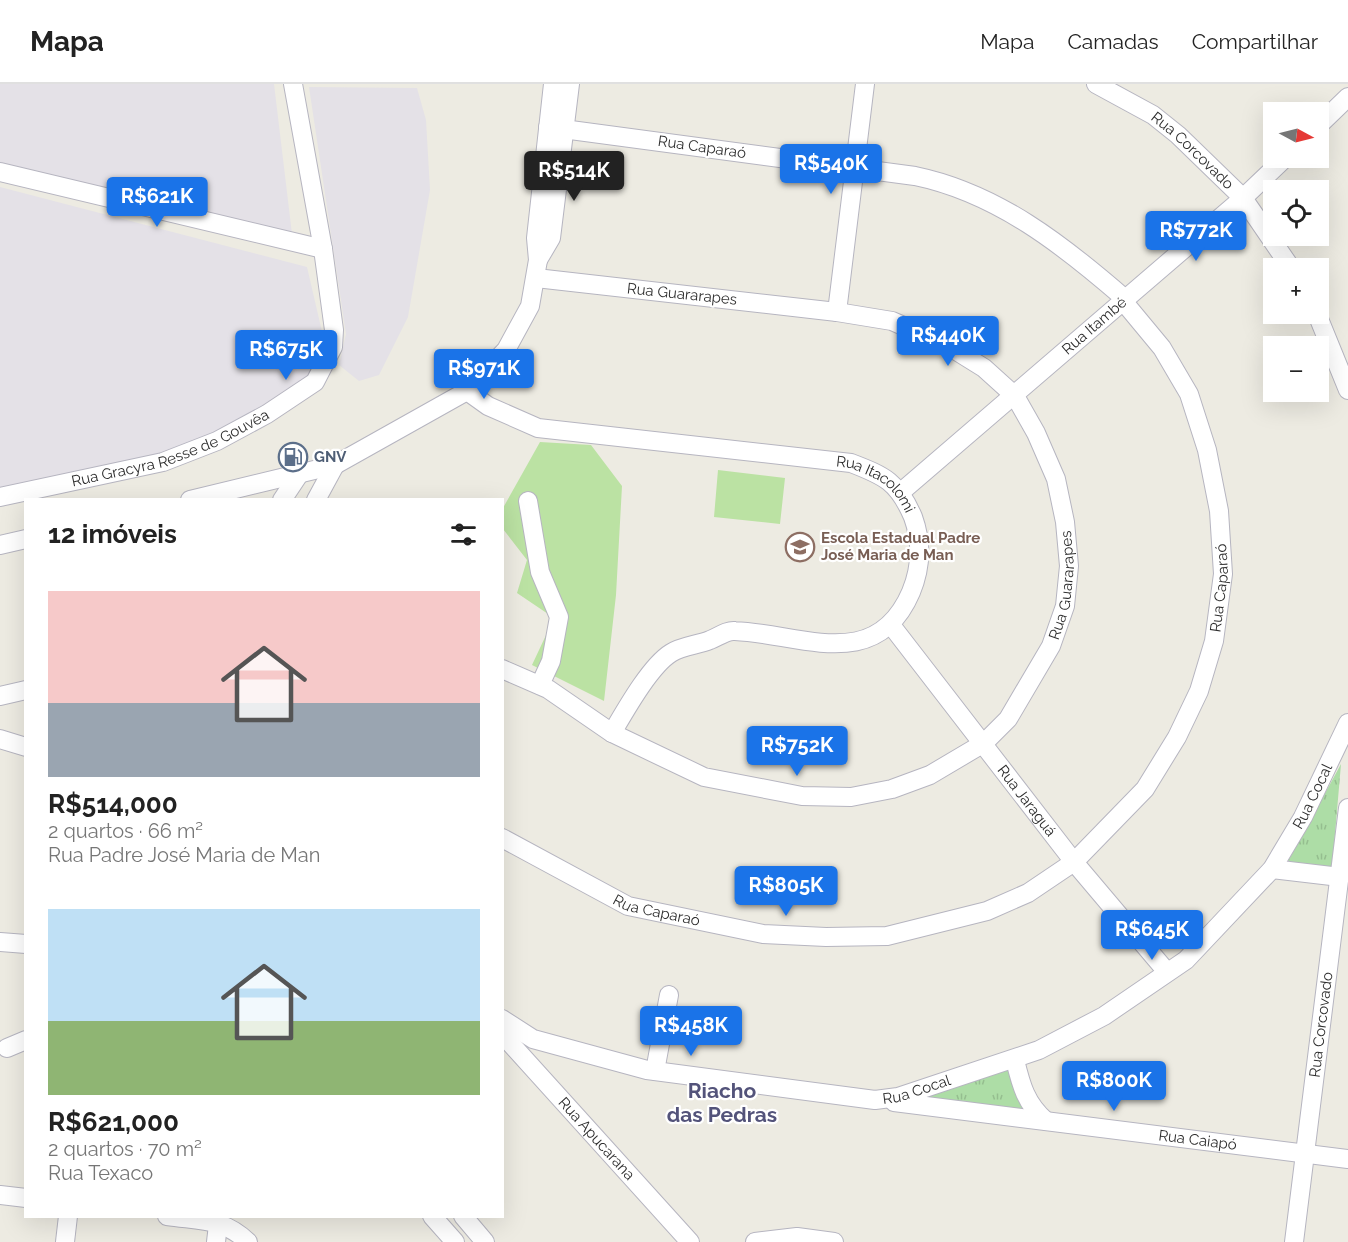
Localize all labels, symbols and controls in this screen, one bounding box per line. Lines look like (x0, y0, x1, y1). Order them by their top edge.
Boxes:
text: Mapa (30, 25, 104, 58)
text: Mapa (980, 29, 1034, 54)
text: Camadas (1067, 29, 1159, 54)
text: Compartilhar (1192, 29, 1318, 54)
north arrow (1263, 102, 1329, 168)
map controls (1263, 102, 1329, 402)
street label: Rua Corcovado (1147, 108, 1238, 193)
street label: Rua Caparaó (657, 132, 747, 162)
pin: R$540K (782, 144, 880, 195)
pin: R$514K (525, 151, 623, 202)
text: R$540K (794, 151, 868, 175)
text: R$514K (538, 158, 610, 182)
pin: R$621K (108, 177, 206, 228)
button: locate (1263, 180, 1329, 246)
text: R$621K (121, 184, 193, 208)
pin: R$772K (1147, 211, 1245, 262)
text: R$772K (1159, 218, 1233, 242)
button: + (1263, 258, 1329, 324)
street label: Rua Guararapes (626, 279, 738, 309)
street label: Rua Itambé (1058, 293, 1130, 358)
pin: R$440K (899, 316, 997, 367)
text: R$440K (911, 323, 985, 347)
pin: R$675K (237, 330, 335, 381)
button: − (1263, 336, 1329, 402)
text: R$675K (249, 337, 323, 361)
pin: R$971K (435, 349, 533, 400)
text: R$971K (448, 356, 520, 380)
street label: Rua Gracyra Resse de Gouvêa (70, 406, 272, 490)
fuel station icon: GNV (277, 441, 309, 473)
place label: GNV (314, 448, 347, 466)
street label: Rua Itacolomi (835, 452, 919, 515)
icon: filters (447, 518, 480, 551)
text: 12 imóveis (48, 519, 177, 549)
place label: Escola Estadual Padre José Maria de Man (821, 529, 980, 564)
street label: Rua Guararapes (1045, 530, 1078, 642)
school or university icon: Escola Estadual Padre José Maria de Man (784, 531, 816, 563)
street label: Rua Caparaó (1206, 543, 1232, 633)
icon: home (210, 630, 318, 738)
pin: R$752K (748, 726, 846, 777)
text: R$752K (761, 733, 833, 757)
street label: Rua Cocal (1289, 760, 1337, 832)
street label: Rua Jaraguá (993, 761, 1060, 840)
text: R$514,000 (48, 789, 178, 819)
text: 2 quartos · 66 m² (48, 819, 203, 843)
text: Rua Padre José Maria de Man (48, 843, 320, 867)
pin: R$805K (737, 866, 835, 917)
text: R$805K (749, 873, 823, 897)
street label: Rua Caparaó (610, 891, 702, 930)
pin: R$645K (1103, 910, 1201, 961)
text: R$645K (1115, 917, 1189, 941)
icon: home (210, 948, 318, 1056)
street label: Rua Corcovado (1306, 971, 1337, 1078)
pin: R$458K (642, 1006, 740, 1057)
text: R$458K (654, 1013, 728, 1037)
pin: R$800K (1065, 1061, 1163, 1112)
text: R$800K (1076, 1068, 1152, 1092)
street label: Rua Cocal (882, 1071, 954, 1108)
district label: Riacho das Pedras (667, 1078, 777, 1127)
street label: Rua Apucarana (555, 1094, 639, 1184)
text: R$621,000 (48, 1107, 179, 1137)
street label: Rua Caiapó (1157, 1126, 1238, 1154)
text: 2 quartos · 70 m² (48, 1137, 202, 1161)
text: Rua Texaco (48, 1161, 153, 1185)

